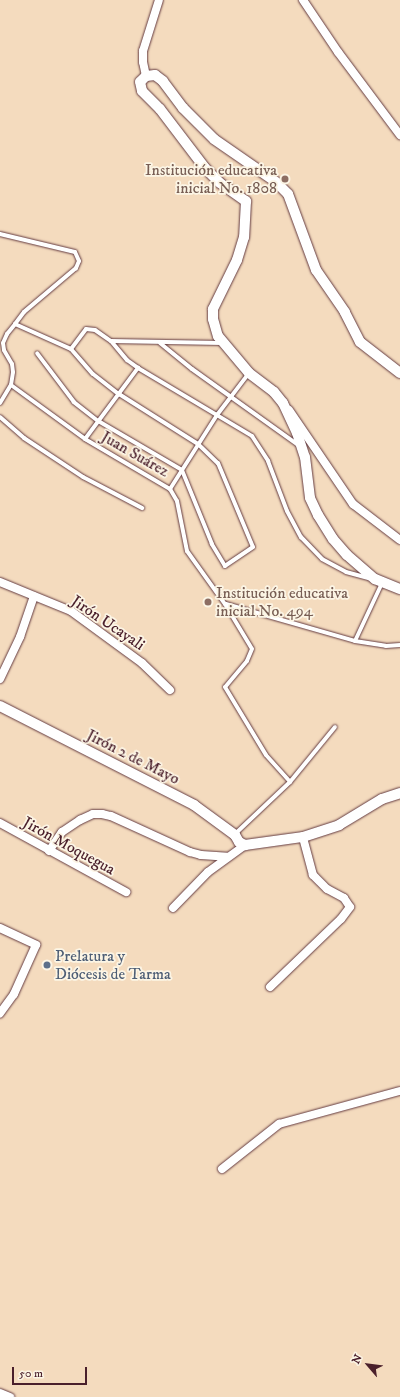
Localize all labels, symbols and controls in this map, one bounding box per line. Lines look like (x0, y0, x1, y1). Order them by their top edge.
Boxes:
place label: Institución educativa inicial No. 1808 (145, 160, 277, 198)
marker: Institución educativa inicial No. 1808 (280, 174, 290, 184)
street label: Juan Suárez (98, 427, 172, 481)
place label: Institución educativa inicial No. 494 (216, 583, 348, 621)
street label: Jirón Ucayali (68, 591, 148, 655)
marker: Institución educativa inicial No. 494 (203, 597, 213, 607)
street label: Jirón 2 de Mayo (83, 725, 183, 789)
street label: Jirón Moquegua (20, 813, 118, 879)
place label: Prelatura y Diócesis de Tarma (55, 946, 171, 984)
marker: Prelatura y Diócesis de Tarma (42, 960, 52, 970)
north arrow (348, 1345, 388, 1385)
text: N (349, 1352, 366, 1367)
scale bar (14, 1359, 89, 1385)
text: 50 m (19, 1366, 43, 1381)

